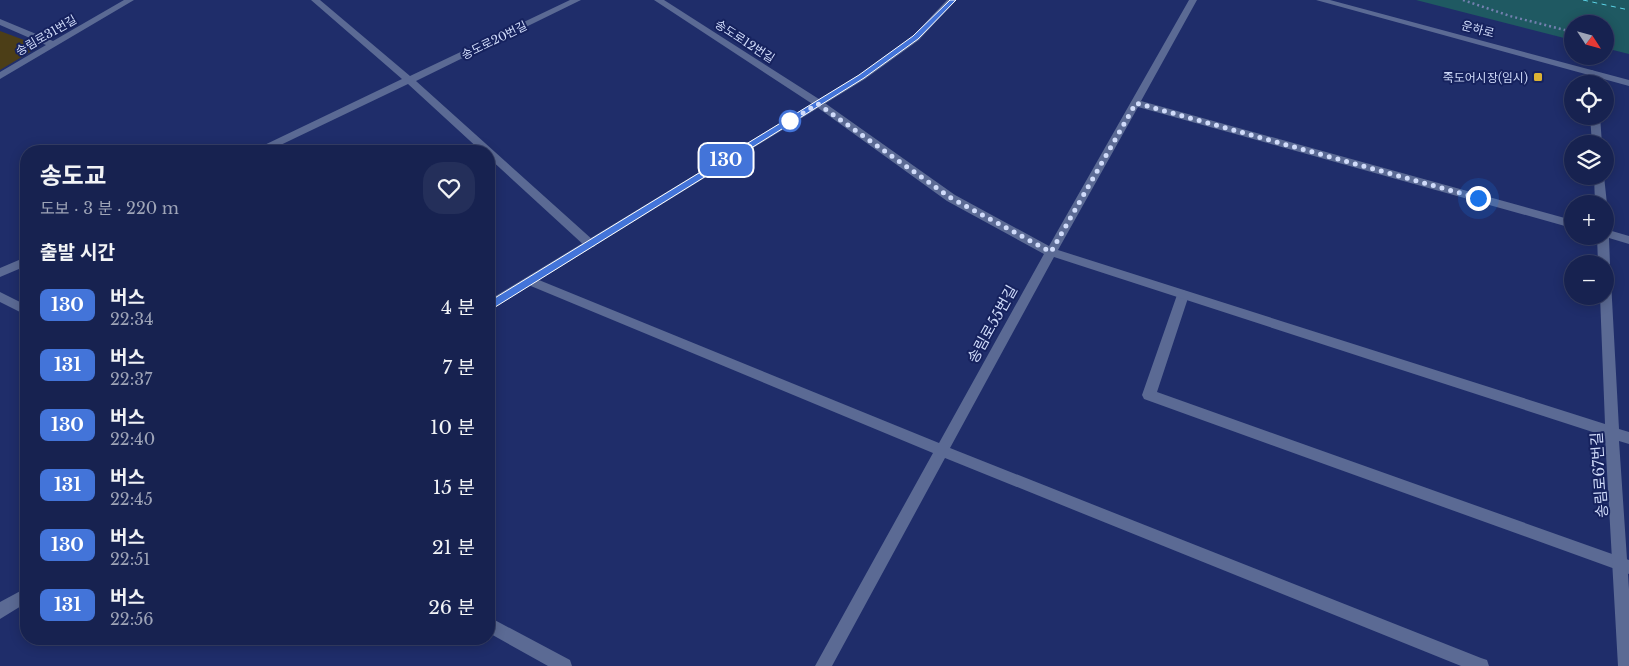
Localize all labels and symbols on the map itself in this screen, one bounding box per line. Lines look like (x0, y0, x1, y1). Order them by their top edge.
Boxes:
street label: 송림로31번길 (13, 12, 79, 58)
north arrow (1564, 15, 1614, 65)
street label: 송도로12번길 (712, 16, 778, 66)
street label: 운하로 (1460, 17, 1496, 41)
street label: 송도로20번길 (459, 18, 529, 62)
place label: 죽도어시장(임시) (1443, 70, 1528, 85)
marker: 죽도어시장(임시) (1532, 71, 1544, 83)
unlabelled marker (779, 110, 801, 132)
line badge: 130 (697, 144, 755, 176)
your location (1466, 186, 1491, 211)
street label: 송림로55번길 (963, 282, 1021, 366)
street label: 송림로67번길 (1587, 431, 1611, 519)

